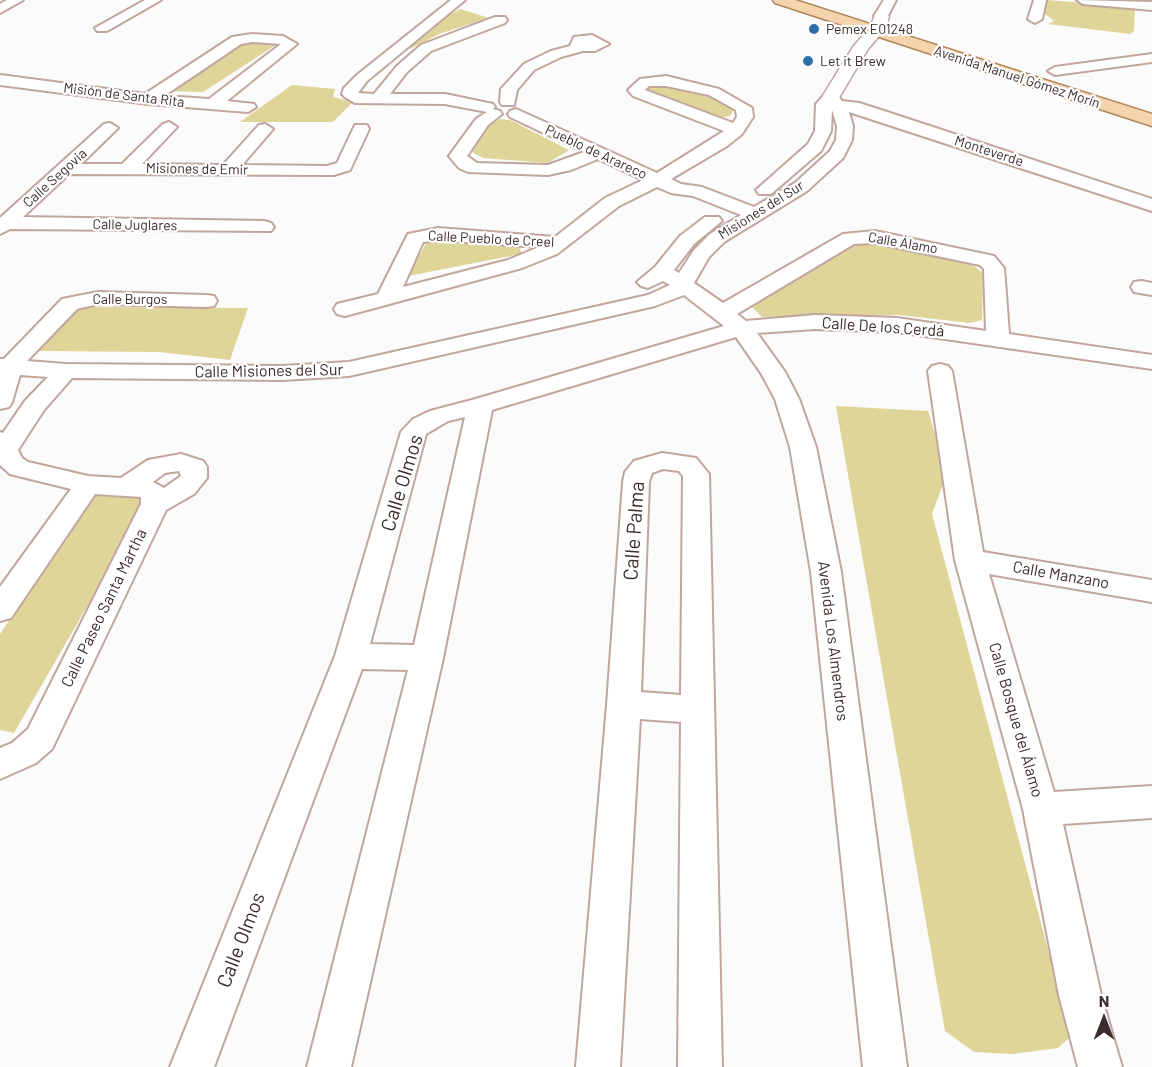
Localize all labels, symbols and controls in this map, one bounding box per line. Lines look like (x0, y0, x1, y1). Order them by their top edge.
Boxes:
place label: Pemex E01248 (826, 21, 913, 37)
marker: Pemex E01248 (807, 22, 821, 36)
street label: Avenida Manuel Gómez Morín (932, 42, 1102, 112)
place label: Let it Brew (820, 53, 886, 69)
marker: Let it Brew (801, 54, 815, 68)
street label: Misión de Santa Rita (62, 79, 186, 111)
street label: Pueblo de Arareco (542, 121, 650, 183)
street label: Monteverde (952, 132, 1026, 170)
street label: Calle Segovia (20, 145, 90, 211)
street label: Misiones de Emir (146, 160, 248, 178)
street label: Misiones del Sur (715, 177, 807, 243)
street label: Calle Juglares (92, 216, 178, 234)
street label: Calle Pueblo de Creel (427, 227, 555, 251)
street label: Calle Álamo (867, 229, 939, 257)
street label: Calle Burgos (92, 291, 168, 307)
street label: Calle De los Cerdá (821, 313, 945, 341)
street label: Calle Misiones del Sur (195, 360, 343, 382)
street label: Calle Olmos (376, 432, 428, 534)
street label: Calle Palma (619, 481, 649, 581)
street label: Calle Paseo Santa Martha (57, 526, 151, 690)
street label: Calle Manzano (1011, 557, 1111, 593)
street label: Avenida Los Almendros (814, 560, 852, 722)
street label: Calle Bosque del Álamo (985, 640, 1047, 800)
street label: Calle Olmos (212, 889, 270, 991)
north arrow (1074, 989, 1134, 1049)
text: N (1099, 991, 1109, 1010)

